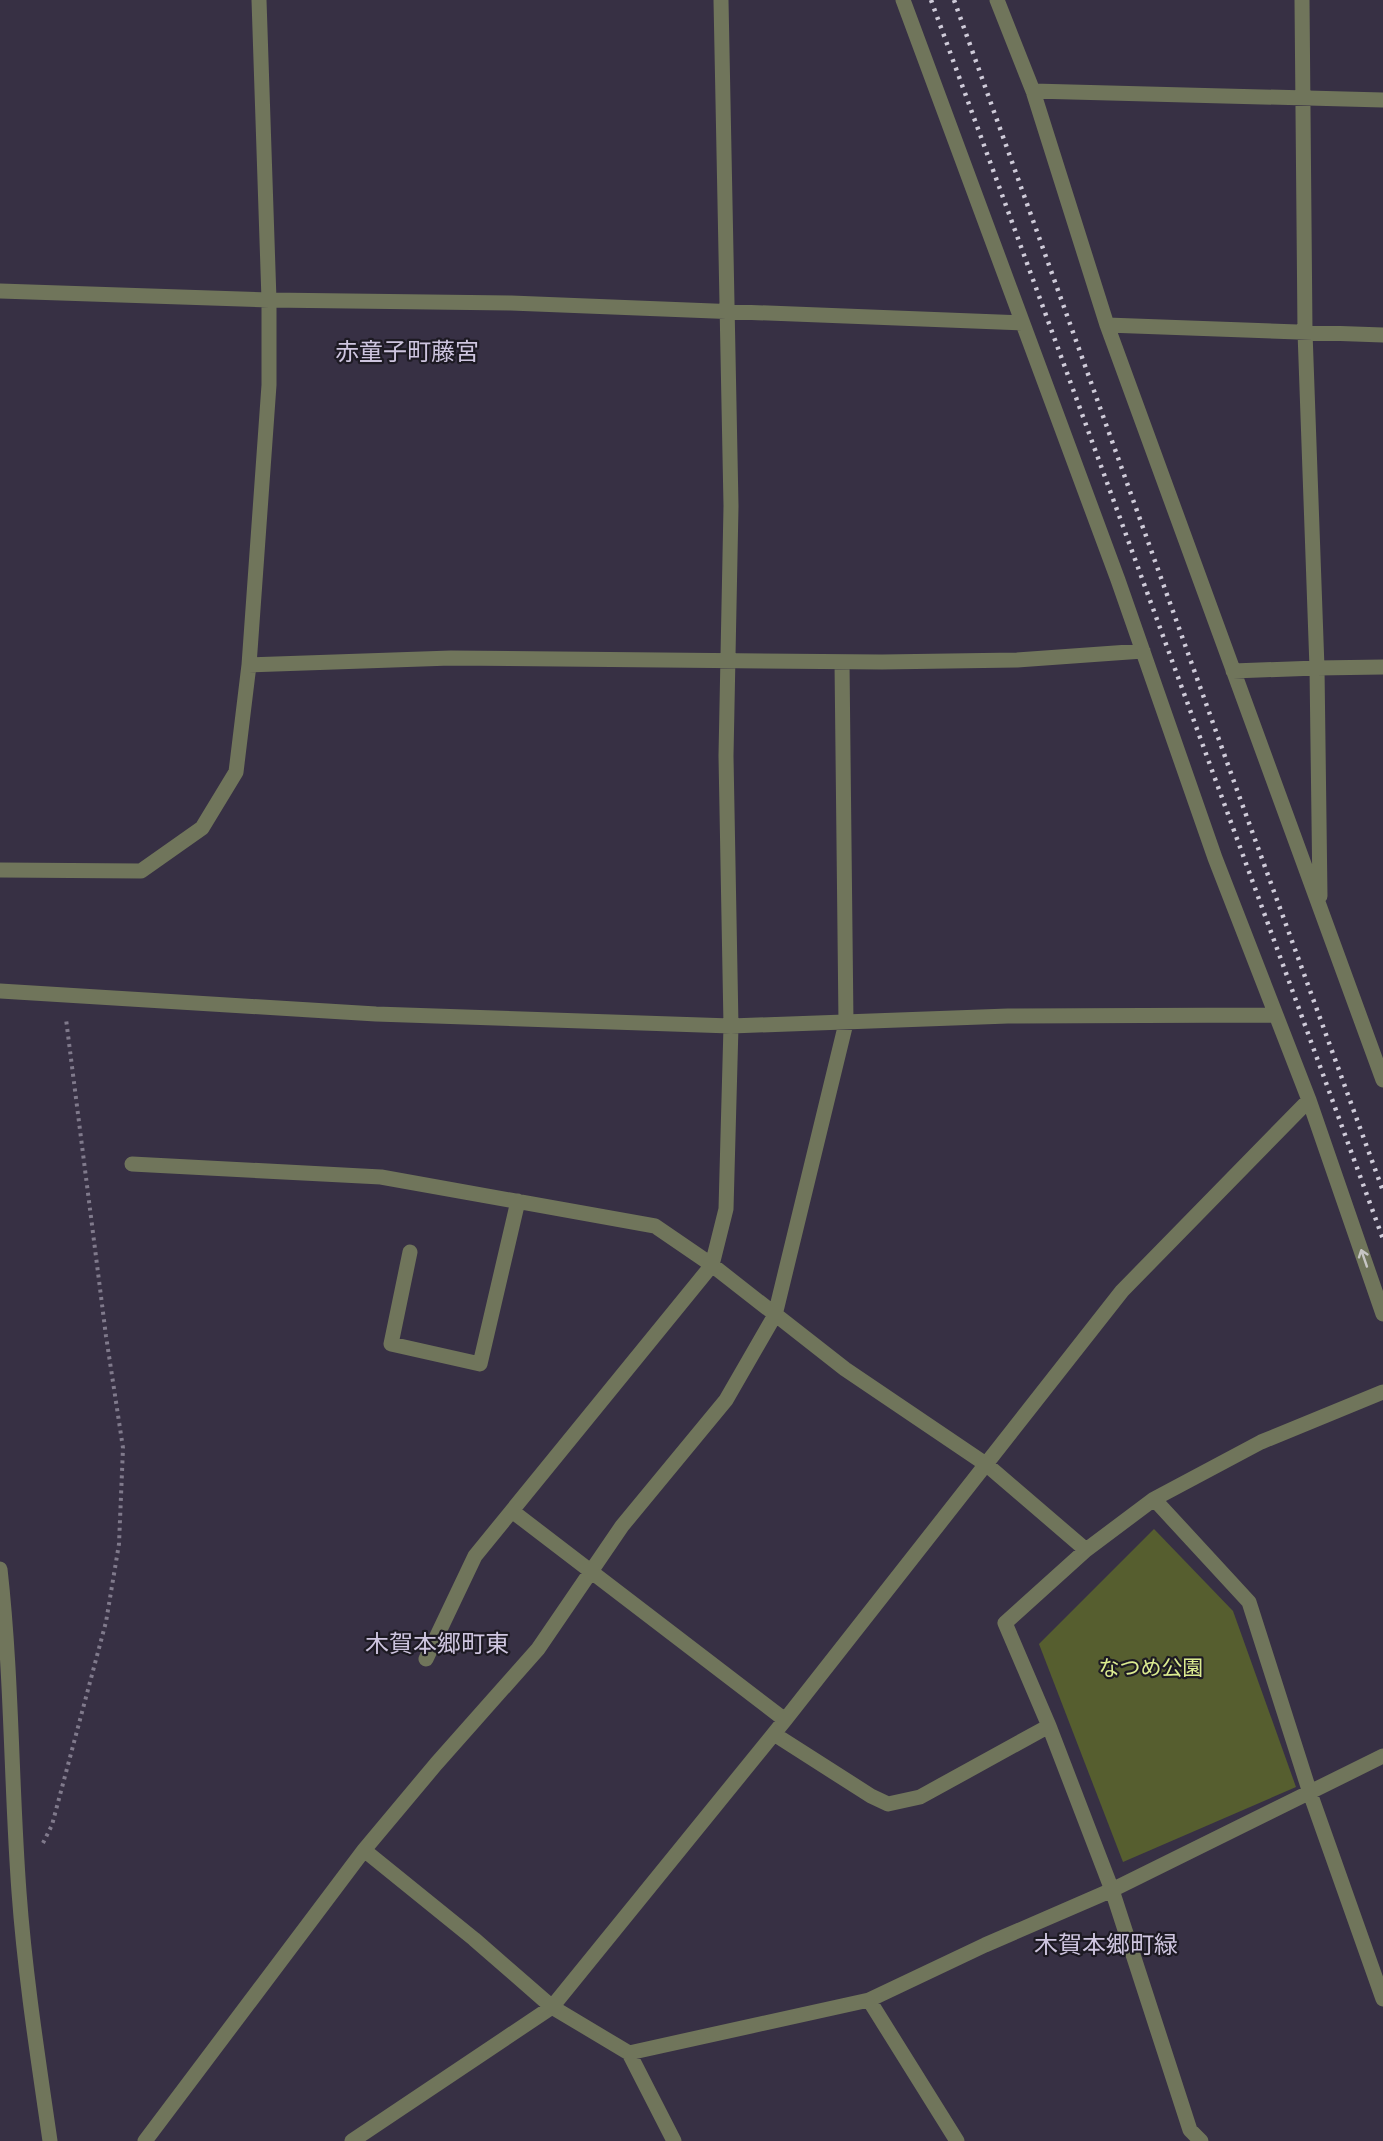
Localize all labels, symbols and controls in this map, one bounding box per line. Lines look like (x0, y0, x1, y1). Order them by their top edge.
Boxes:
district label: 赤童子町藤宮 (335, 338, 479, 366)
one-way arrow (1357, 1249, 1368, 1268)
district label: 木賀本郷町東 (365, 1630, 509, 1658)
park label: なつめ公園 (1099, 1655, 1204, 1680)
district label: 木賀本郷町緑 (1034, 1931, 1178, 1959)

